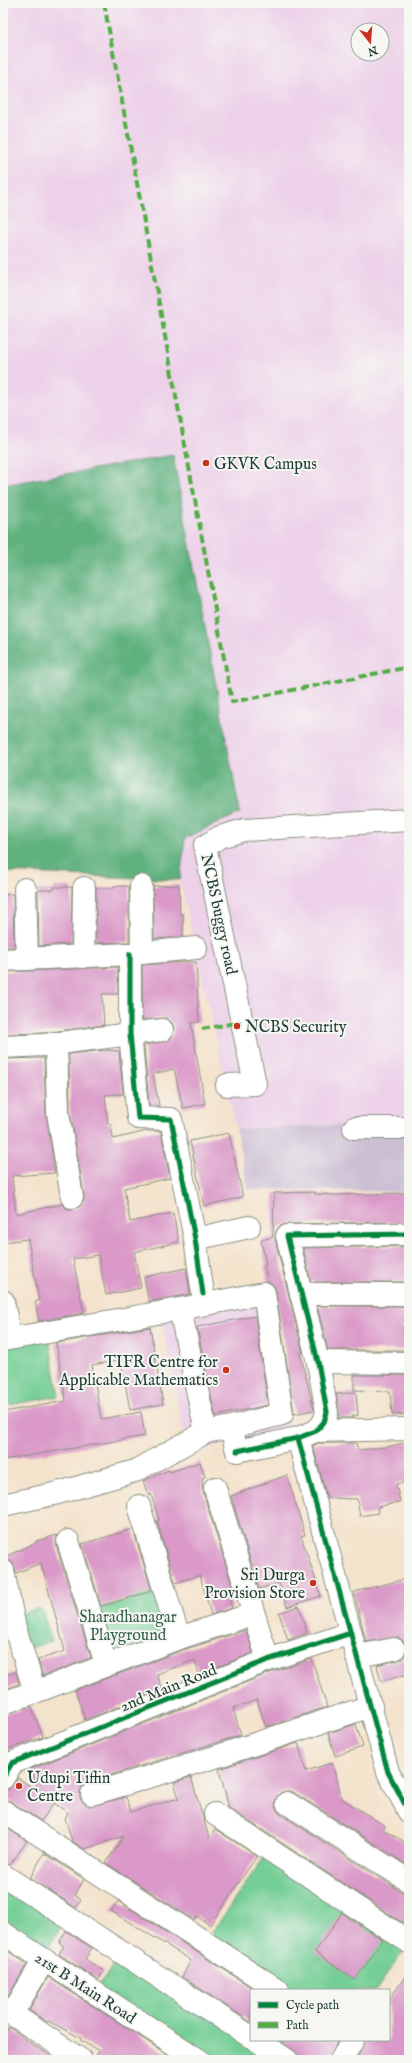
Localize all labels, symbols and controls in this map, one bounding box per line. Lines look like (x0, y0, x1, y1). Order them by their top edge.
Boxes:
north arrow (350, 22, 390, 62)
text: N (366, 42, 380, 59)
place label: GKVK Campus (214, 455, 317, 475)
marker: GKVK Campus (201, 458, 211, 468)
street label: NCBS buggy road (195, 852, 241, 977)
place label: NCBS Security (245, 1018, 347, 1038)
marker: NCBS Security (232, 1021, 242, 1031)
place label: TIFR Centre for Applicable Mathematics (58, 1353, 218, 1391)
marker: TIFR Centre for Applicable Mathematics (221, 1365, 231, 1375)
place label: Sri Durga Provision Store (204, 1566, 305, 1604)
marker: Sri Durga Provision Store (308, 1578, 318, 1588)
park label: Sharadhanagar Playground (79, 1608, 177, 1646)
street label: 2nd Main Road (117, 1660, 220, 1717)
place label: Udupi Tiffin Centre (27, 1769, 111, 1807)
marker: Udupi Tiffin Centre (14, 1781, 24, 1791)
street label: 21st B Main Road (31, 1949, 140, 2029)
legend (250, 1989, 390, 2041)
text: Cycle path (286, 1998, 340, 2014)
text: Path (286, 2018, 309, 2033)

